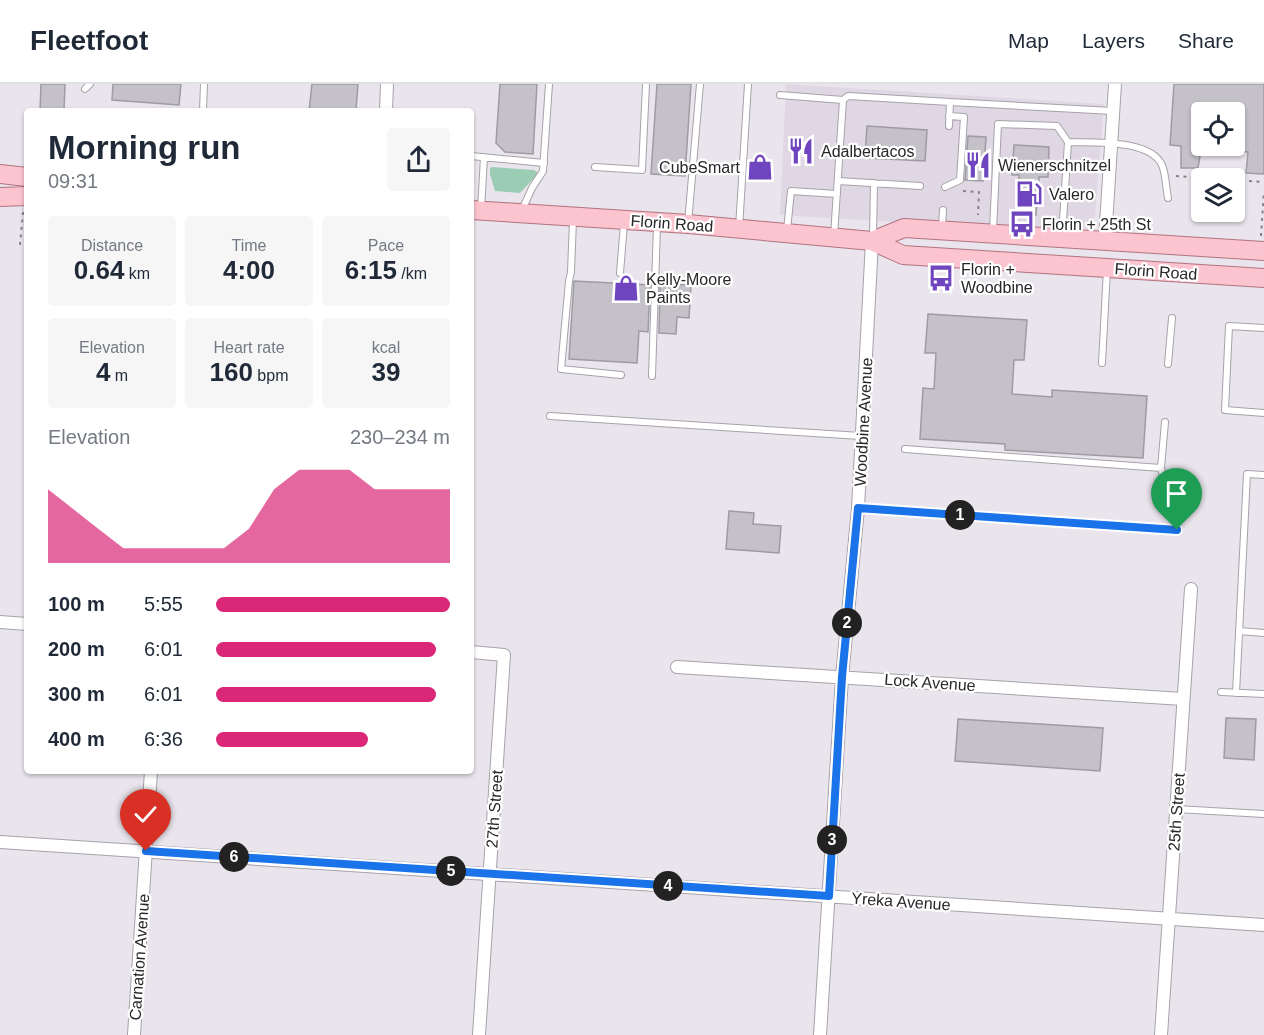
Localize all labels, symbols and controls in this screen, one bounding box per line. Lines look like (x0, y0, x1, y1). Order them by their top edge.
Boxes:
text: Fleetfoot (30, 25, 148, 56)
text: Map (1008, 29, 1049, 52)
text: Layers (1082, 29, 1145, 52)
text: Share (1178, 29, 1234, 52)
map controls (1191, 102, 1245, 222)
button: locate (1191, 102, 1245, 156)
button: share (387, 128, 450, 191)
text: Morning run (48, 129, 240, 166)
restaurant icon: Adalbertacos (786, 136, 816, 166)
place label: Adalbertacos (821, 143, 914, 160)
restaurant icon: Wienerschnitzel (963, 150, 993, 180)
shop icon: CubeSmart (745, 152, 775, 182)
place label: Wienerschnitzel (998, 157, 1111, 174)
place label: CubeSmart (659, 159, 741, 176)
button: layers (1191, 168, 1245, 222)
text: 09:31 (48, 170, 98, 192)
fuel station icon: Valero (1014, 179, 1044, 209)
place label: Valero (1049, 186, 1094, 203)
bus stop icon: Florin + 25th St (1007, 209, 1037, 239)
street label: Florin Road (630, 212, 714, 235)
place label: Florin + 25th St (1042, 216, 1152, 233)
text: Distance (81, 237, 143, 254)
text: Time (232, 237, 266, 254)
text: Pace (368, 237, 404, 254)
text: 0.64 (74, 255, 124, 285)
text: 4:00 (223, 255, 275, 285)
text: 6:15 (345, 255, 397, 285)
street label: Florin Road (1114, 260, 1198, 283)
place label: Florin + Woodbine (961, 261, 1033, 296)
bus stop icon: Florin + Woodbine (926, 263, 956, 293)
text: km (124, 265, 150, 282)
text: /km (397, 265, 427, 282)
place label: Kelly-Moore Paints (646, 271, 731, 306)
shop icon: Kelly-Moore Paints (611, 273, 641, 303)
text: Elevation (79, 339, 145, 356)
text: Heart rate (213, 339, 285, 356)
text: kcal (372, 339, 400, 356)
text: 4 (96, 357, 110, 387)
text: 160 (210, 357, 253, 387)
text: 39 (372, 357, 400, 387)
street label: Woodbine Avenue (852, 357, 875, 487)
text: m (110, 367, 128, 384)
text: bpm (253, 367, 288, 384)
text: Elevation (48, 426, 130, 448)
text: 230–234 m (350, 426, 450, 448)
pin (1151, 468, 1202, 530)
icon: arrive (1160, 477, 1193, 510)
pin: 1 (945, 500, 975, 530)
text: 1 (956, 506, 964, 523)
text: 100 m (48, 593, 105, 615)
text: 5:55 (144, 593, 183, 615)
pin: 2 (832, 608, 862, 638)
text: 2 (843, 614, 851, 631)
text: 200 m (48, 638, 105, 660)
text: 6:01 (144, 638, 183, 660)
street label: Lock Avenue (884, 671, 976, 694)
text: 300 m (48, 683, 105, 705)
text: 6:01 (144, 683, 183, 705)
text: 400 m (48, 728, 105, 750)
text: 6:36 (144, 728, 183, 750)
street label: 27th Street (483, 769, 506, 849)
street label: 25th Street (1165, 772, 1188, 852)
pin (120, 789, 171, 851)
icon: check (129, 798, 162, 831)
pin: 3 (817, 825, 847, 855)
text: 3 (828, 831, 836, 848)
pin: 6 (219, 842, 249, 872)
text: 6 (230, 848, 238, 865)
pin: 5 (436, 856, 466, 886)
text: 5 (447, 862, 455, 879)
pin: 4 (653, 871, 683, 901)
text: 4 (664, 877, 672, 894)
street label: Yreka Avenue (851, 890, 951, 913)
street label: Carnation Avenue (127, 893, 152, 1021)

